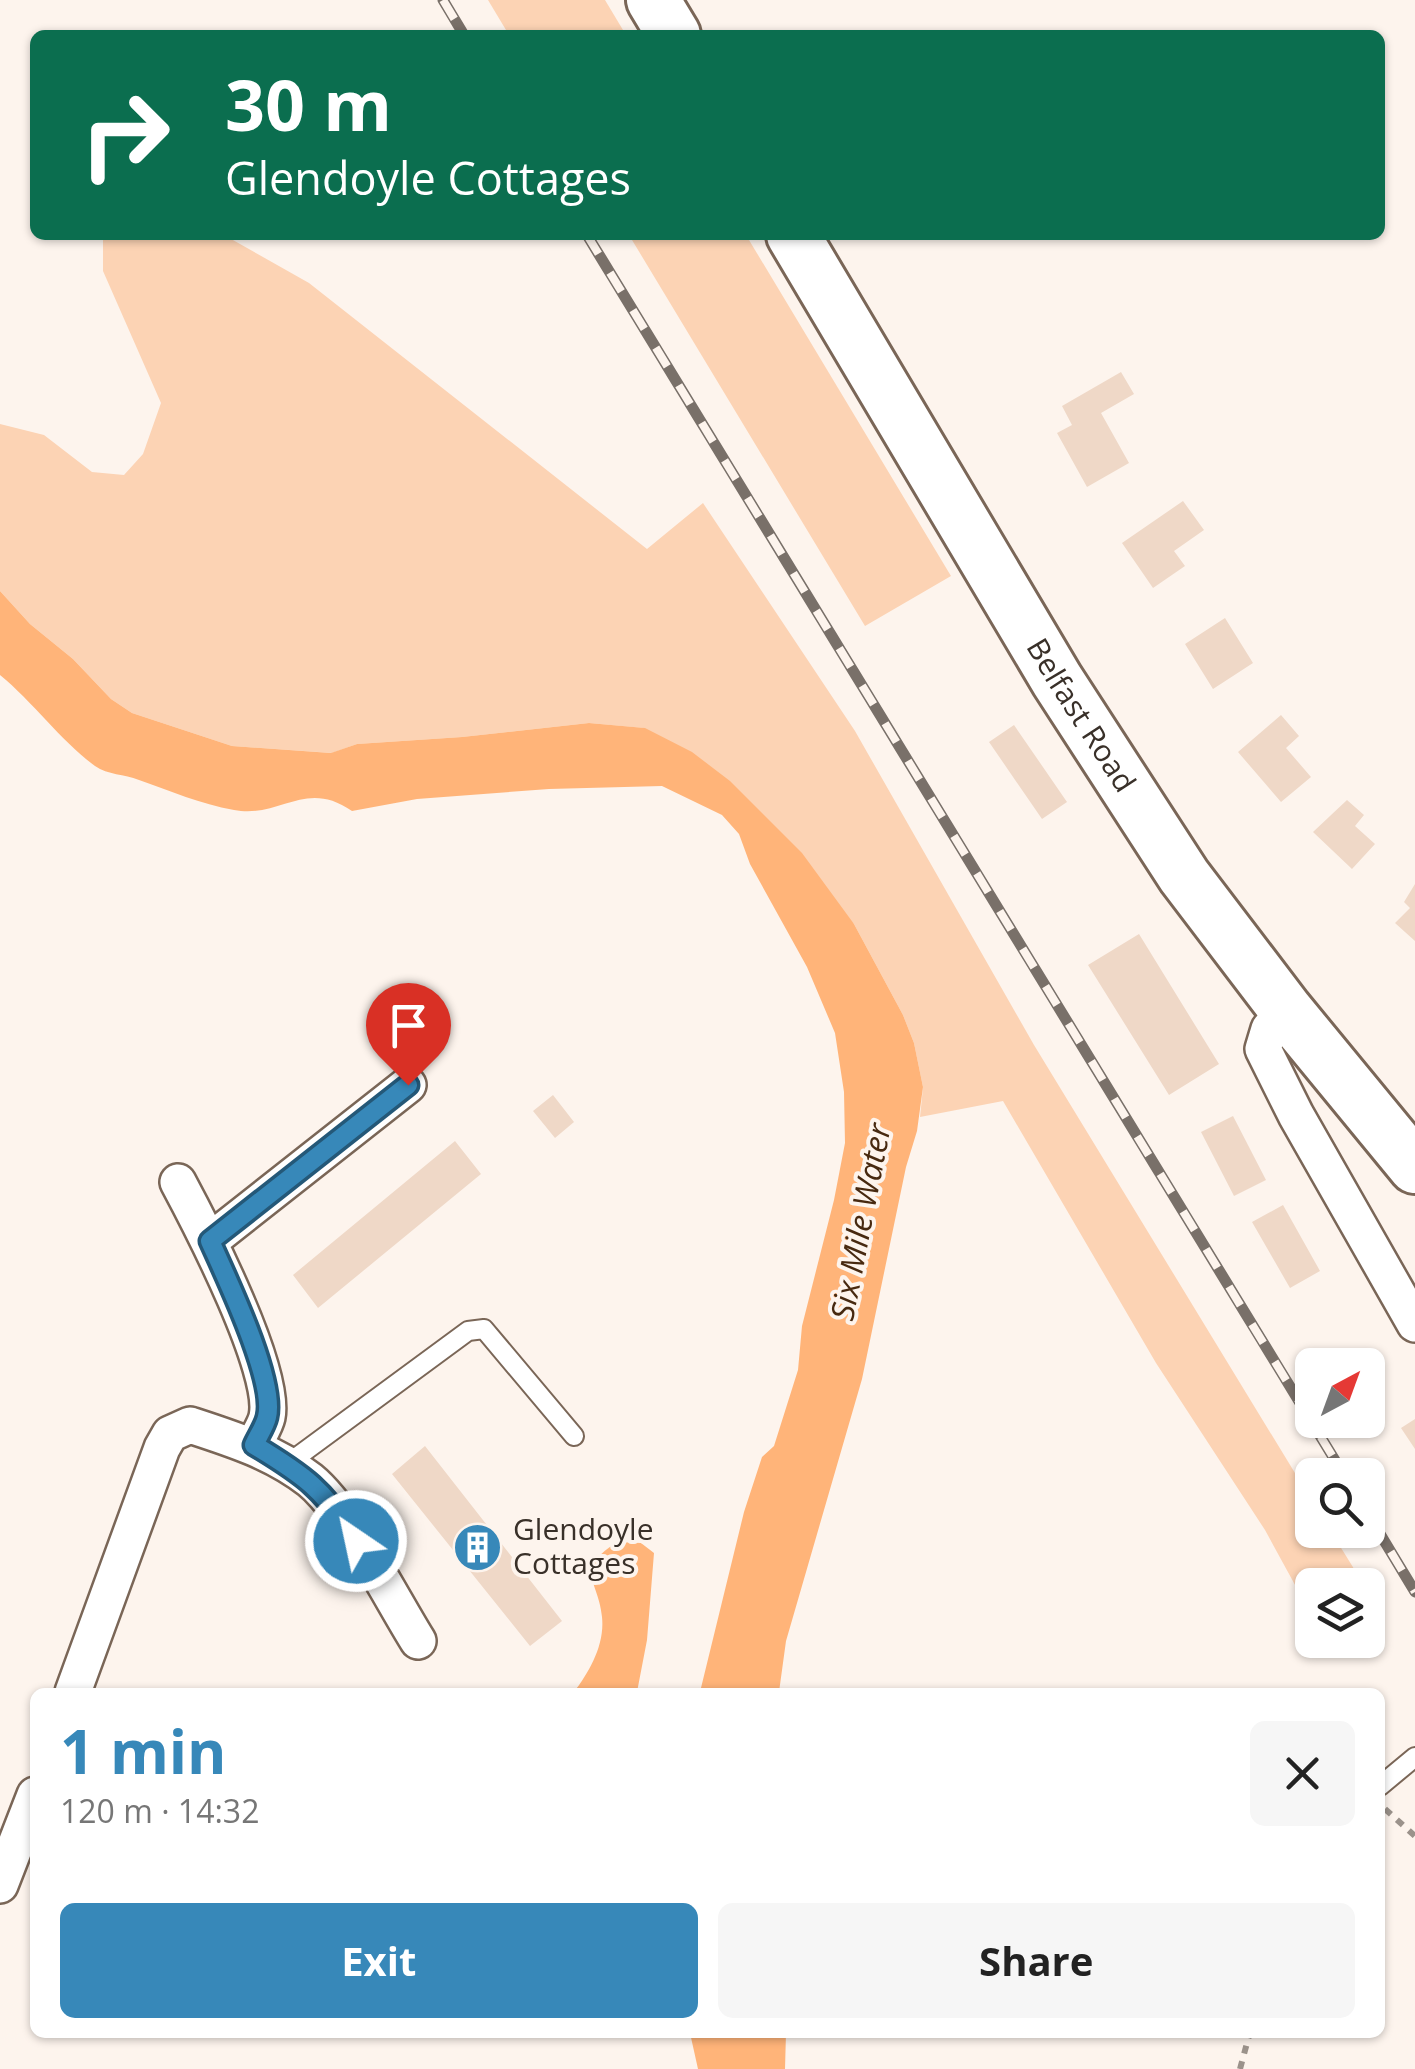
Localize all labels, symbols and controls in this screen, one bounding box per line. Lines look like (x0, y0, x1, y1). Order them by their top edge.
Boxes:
text: 30 m (225, 56, 392, 152)
icon: right (60, 70, 190, 200)
text: Glendoyle Cottages (225, 147, 631, 208)
street label: Belfast Road (1018, 630, 1146, 799)
pin (366, 983, 451, 1086)
icon: arrive (381, 998, 436, 1053)
water label: Six Mile Water (819, 1118, 900, 1324)
north arrow (1295, 1348, 1385, 1438)
map controls (1295, 1348, 1385, 1658)
button: search (1295, 1458, 1385, 1548)
position arrow (304, 1489, 408, 1593)
place label: Glendoyle Cottages (513, 1508, 653, 1583)
building icon: Glendoyle Cottages (452, 1521, 504, 1573)
button: layers (1295, 1568, 1385, 1658)
text: 1 min (60, 1710, 227, 1792)
button: close (1250, 1721, 1355, 1826)
text: 120 m · 14:32 (60, 1789, 259, 1832)
button: Exit (60, 1903, 698, 2018)
button: Share (718, 1903, 1355, 2018)

